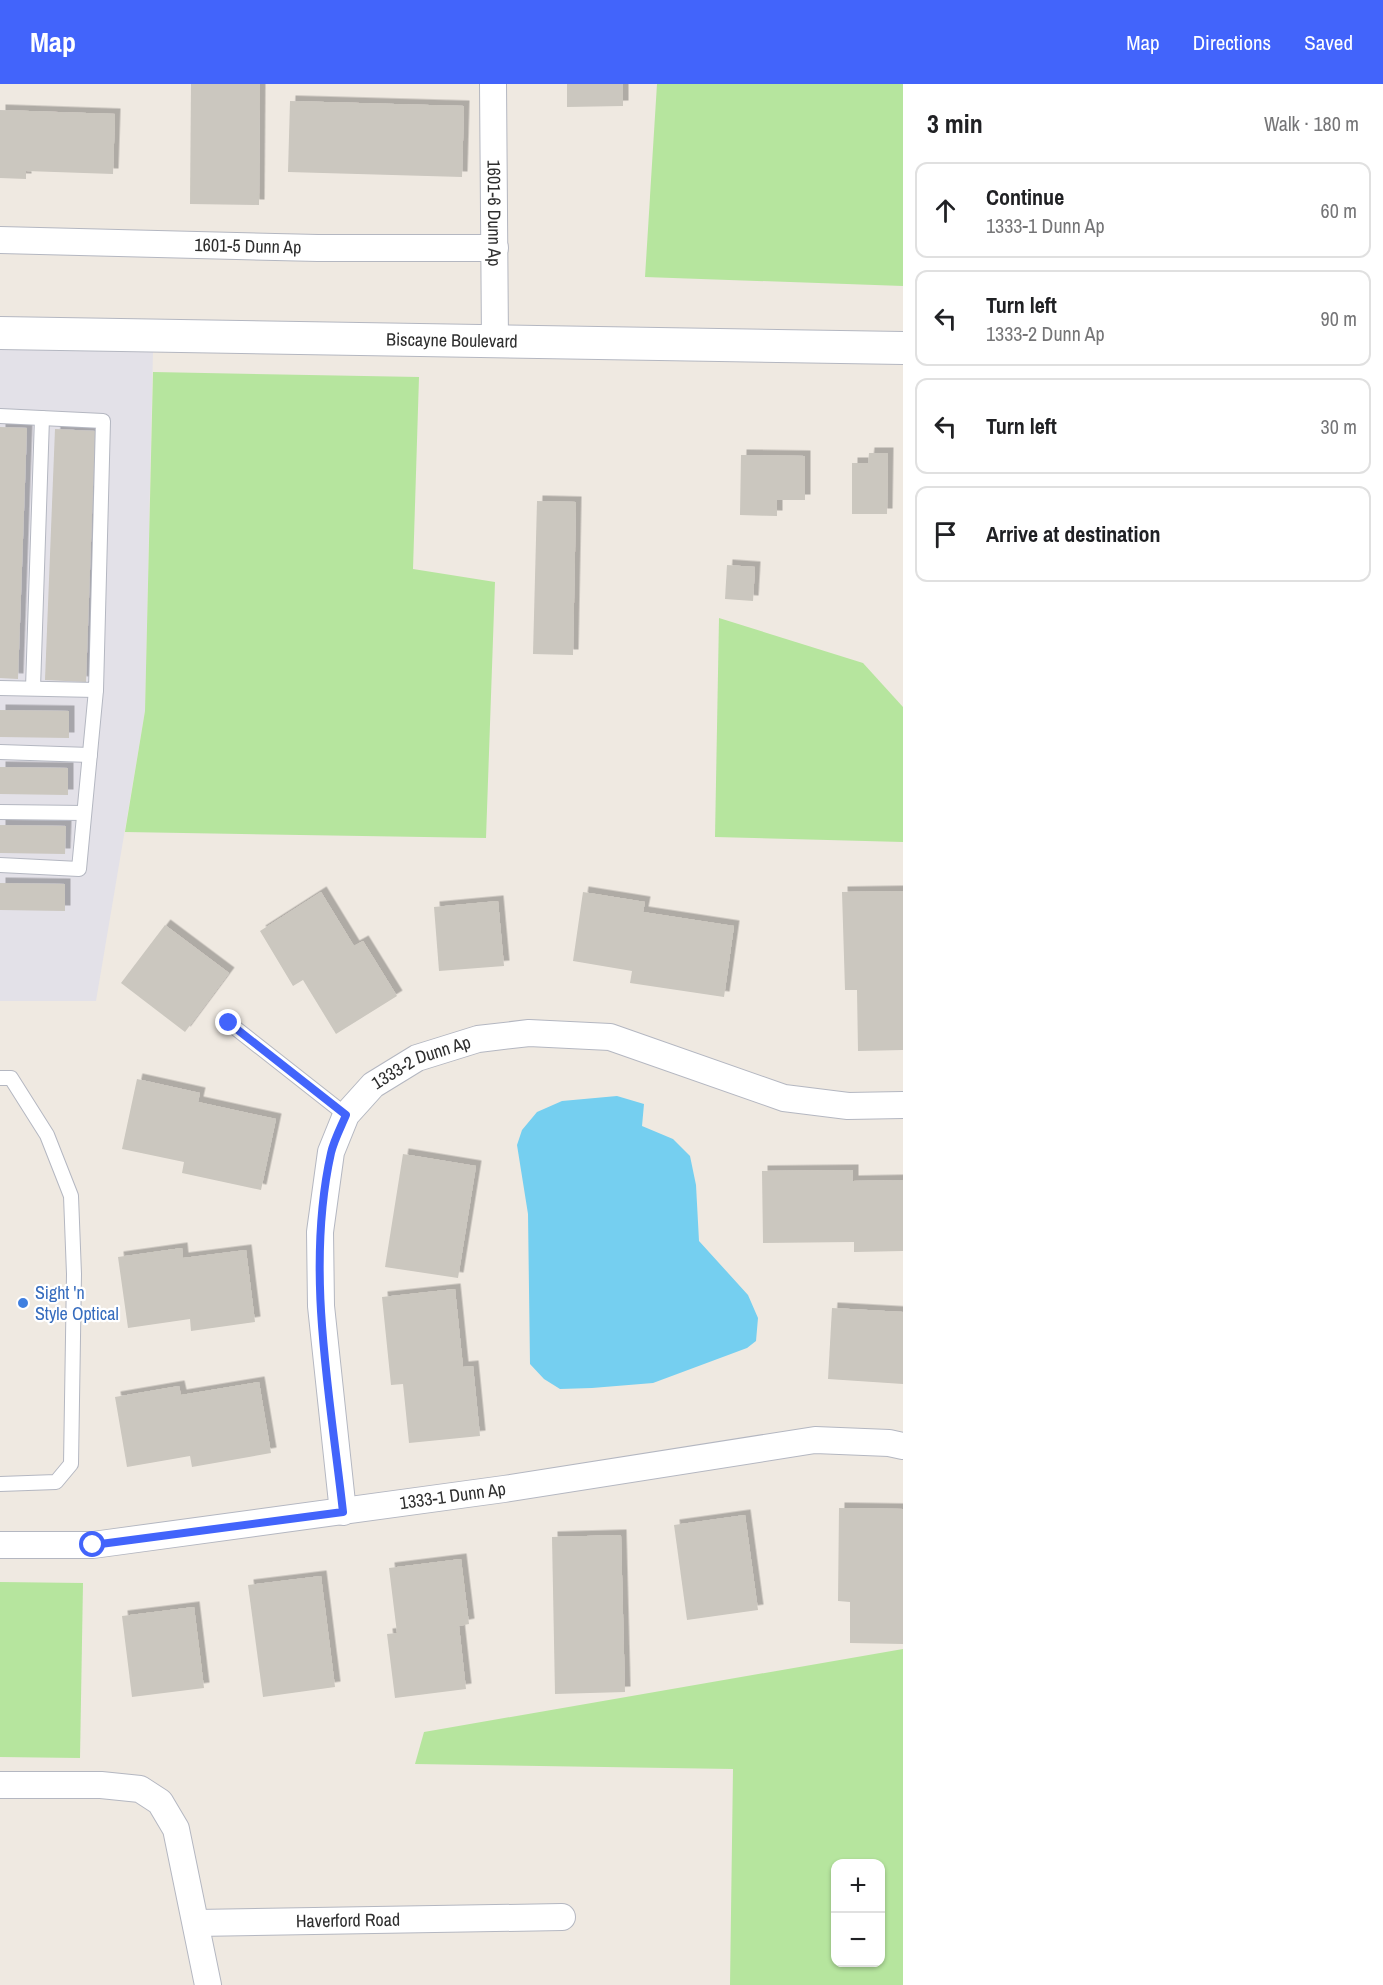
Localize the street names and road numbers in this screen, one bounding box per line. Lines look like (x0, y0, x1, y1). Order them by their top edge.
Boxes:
street label: 1601-6 Dunn Ap (482, 159, 507, 266)
street label: 1601-5 Dunn Ap (194, 232, 302, 260)
street label: Biscayne Boulevard (386, 326, 518, 354)
street label: 1333-2 Dunn Ap (367, 1029, 474, 1095)
street label: 1333-1 Dunn Ap (398, 1476, 507, 1515)
street label: Haverford Road (296, 1907, 400, 1933)

